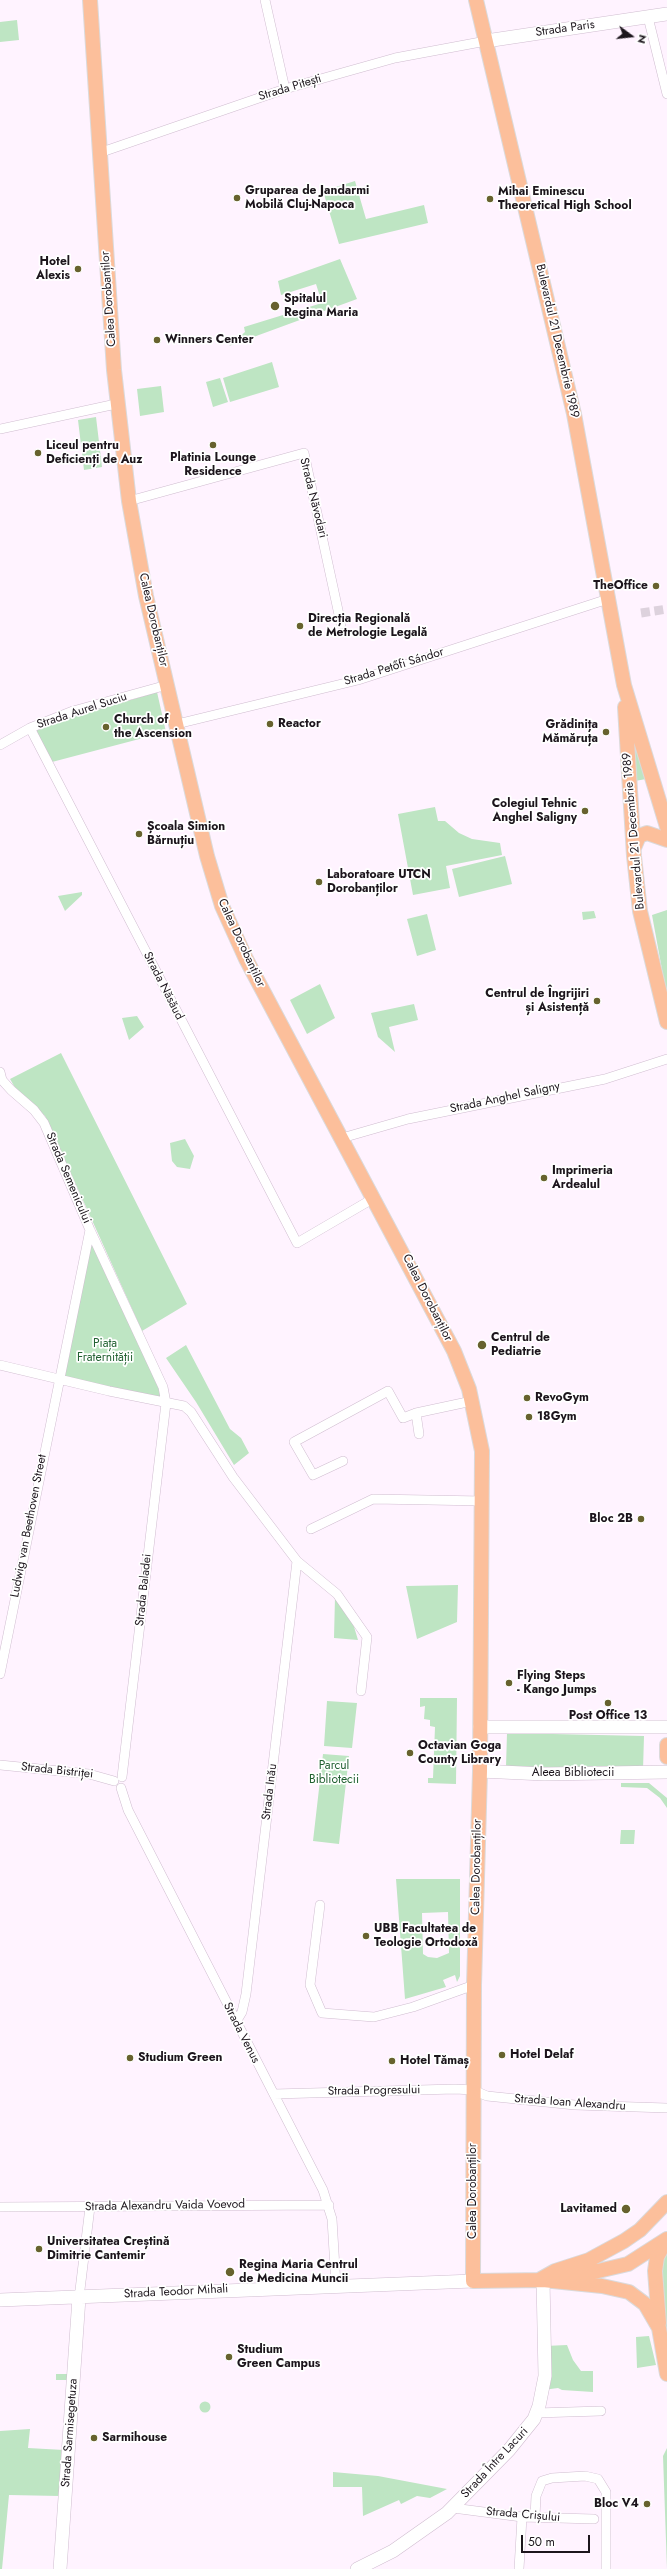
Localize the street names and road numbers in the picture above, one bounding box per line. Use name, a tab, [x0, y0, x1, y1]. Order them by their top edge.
street label: Strada Paris	[534, 18, 596, 40]
street label: Strada Pitești	[257, 72, 323, 104]
street label: Calea Dorobanților	[98, 251, 120, 347]
street label: Bulevardul 21 Decembrie 1989	[532, 263, 582, 419]
street label: Strada Năvodari	[296, 456, 330, 540]
street label: Calea Dorobanților	[135, 572, 171, 668]
street label: Strada Petőfi Sándor	[342, 645, 446, 689]
street label: Strada Aurel Suciu	[35, 690, 129, 732]
street label: Bulevardul 21 Decembrie 1989	[620, 752, 648, 910]
street label: Calea Dorobanților	[214, 897, 268, 989]
street label: Strada Năsăud	[140, 950, 186, 1022]
street label: Strada Anghel Saligny	[449, 1079, 561, 1117]
street label: Strada Semenicului	[42, 1130, 94, 1226]
street label: Calea Dorobanților	[399, 1252, 455, 1344]
street label: Ludwig van Beethoven Street	[8, 1453, 50, 1599]
street label: Strada Baladei	[133, 1553, 155, 1627]
street label: Strada Bistriței	[20, 1760, 94, 1782]
street label: Strada Inău	[259, 1763, 281, 1821]
street label: Aleea Bibliotecii	[532, 1766, 614, 1780]
street label: Calea Dorobanților	[469, 1819, 485, 1915]
street label: Strada Venus	[220, 2000, 262, 2066]
street label: Strada Progresului	[328, 2083, 420, 2099]
street label: Strada Ioan Alexandru	[514, 2092, 626, 2114]
street label: Calea Dorobanților	[466, 2143, 480, 2239]
street label: Strada Alexandru Vaida Voevod	[85, 2197, 245, 2215]
street label: Strada Teodor Mihali	[123, 2282, 229, 2302]
street label: Strada Sarmisegetuza	[59, 2378, 81, 2488]
street label: Strada Între Lacuri	[458, 2425, 532, 2501]
street label: Strada Crișului	[485, 2505, 561, 2525]

